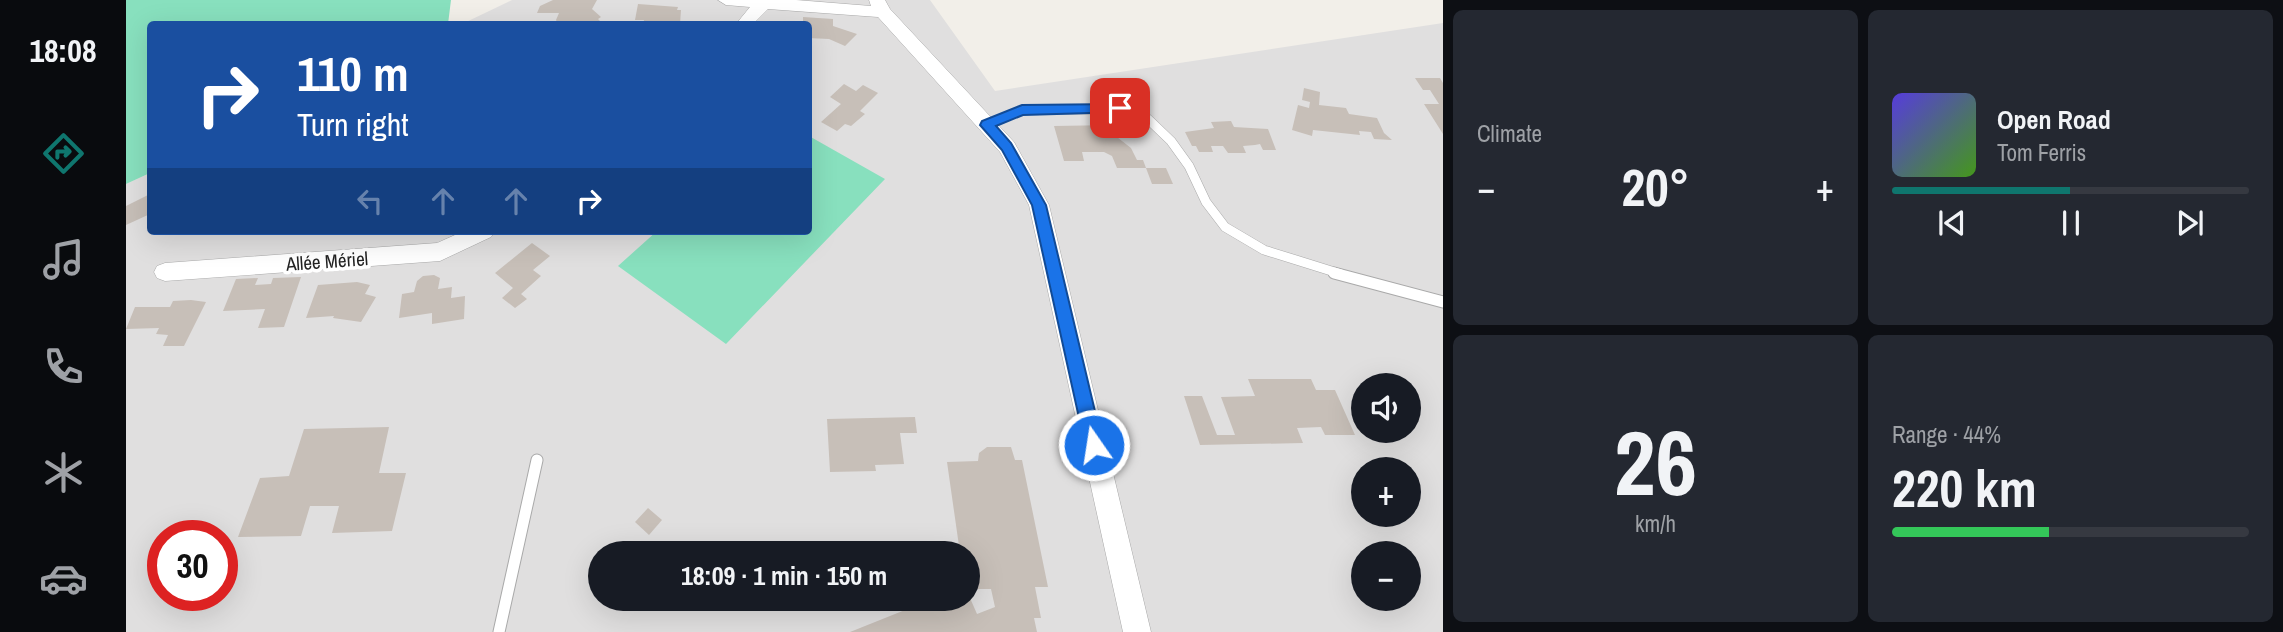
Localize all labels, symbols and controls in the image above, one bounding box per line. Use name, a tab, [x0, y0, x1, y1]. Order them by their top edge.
text: 18:08	[29, 29, 97, 72]
text: 110 m	[297, 40, 409, 106]
icon: right	[182, 49, 273, 140]
pin	[1090, 78, 1150, 138]
icon: arrive	[1101, 89, 1139, 127]
text: Open Road	[1997, 102, 2111, 137]
text: Turn right	[297, 103, 409, 146]
text: Climate	[1477, 118, 1542, 149]
icon: directions	[39, 129, 88, 178]
text: Tom Ferris	[1997, 137, 2086, 168]
text: 20°	[1621, 152, 1690, 222]
text: −	[1477, 162, 1495, 213]
text: +	[1816, 162, 1834, 213]
icon: left	[351, 182, 389, 220]
icon: ahead	[424, 182, 462, 220]
icon: ahead	[497, 182, 535, 220]
icon: right	[570, 182, 608, 220]
icon: previous	[1933, 204, 1971, 242]
icon: pause	[2052, 204, 2090, 242]
icon: next	[2171, 204, 2209, 242]
icon: music	[39, 235, 88, 284]
street label: Allée Mériel	[284, 245, 369, 277]
icon: phone	[39, 342, 88, 391]
map controls	[1351, 373, 1421, 611]
button: sound	[1351, 373, 1421, 443]
text: 26	[1614, 401, 1697, 523]
position arrow	[1057, 408, 1131, 482]
text: Range · 44%	[1892, 419, 2001, 450]
icon: climate	[39, 448, 88, 497]
text: 220 km	[1892, 453, 2037, 523]
button: +	[1351, 457, 1421, 527]
text: km/h	[1635, 508, 1676, 539]
speed limit sign: 30	[147, 520, 238, 611]
button: −	[1351, 541, 1421, 611]
icon: car	[39, 554, 88, 603]
text: 18:09 · 1 min · 150 m	[681, 558, 887, 593]

